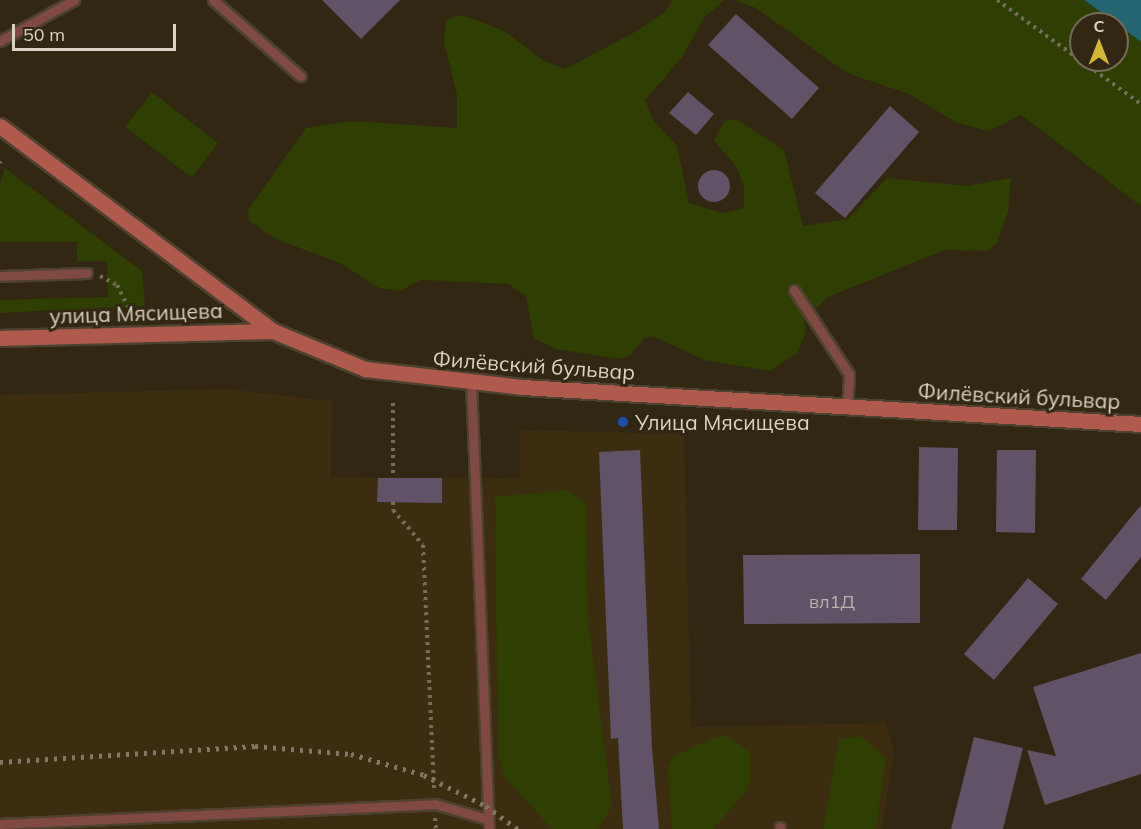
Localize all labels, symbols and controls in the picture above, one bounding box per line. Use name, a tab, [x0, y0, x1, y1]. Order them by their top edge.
scale bar	[15, 12, 178, 50]
north arrow	[1069, 12, 1129, 72]
text: С	[1094, 16, 1104, 36]
text: 50 m	[23, 23, 65, 46]
street label: улица Мясищева	[49, 297, 223, 329]
street label: Филёвский бульвар	[432, 345, 636, 385]
street label: Филёвский бульвар	[917, 378, 1121, 414]
place label: Улица Мясищева	[635, 409, 810, 435]
marker: Улица Мясищева	[616, 415, 630, 429]
house number: вл1Д	[809, 591, 855, 613]

